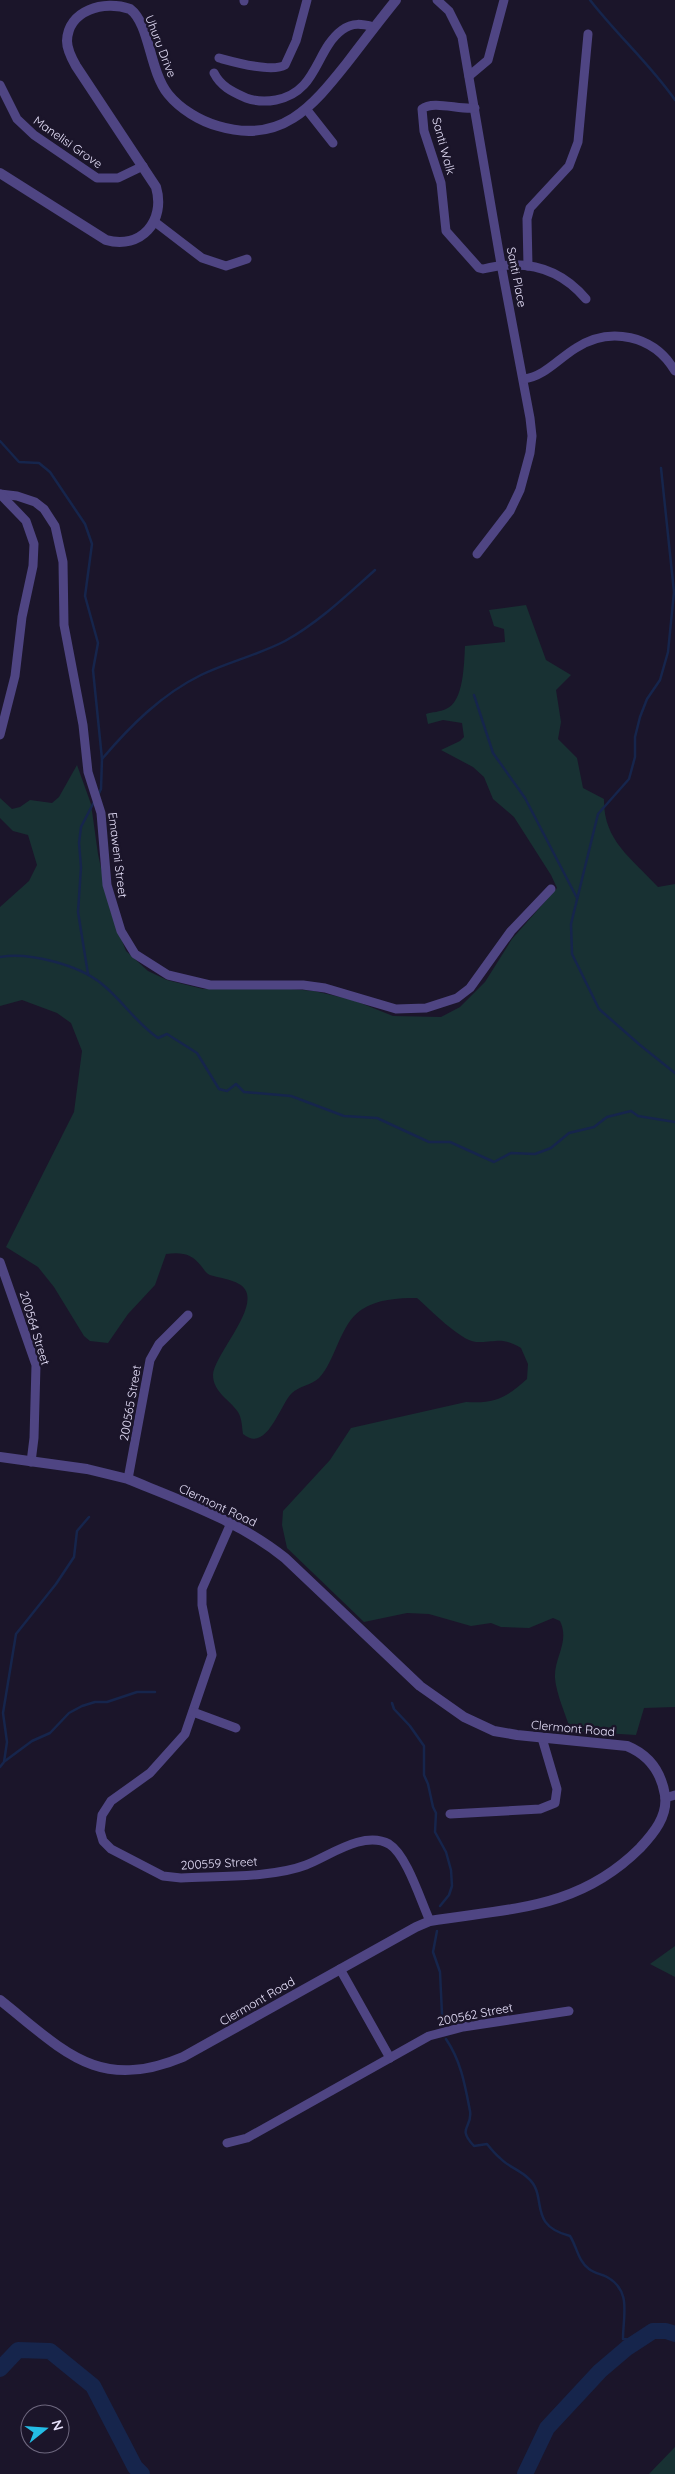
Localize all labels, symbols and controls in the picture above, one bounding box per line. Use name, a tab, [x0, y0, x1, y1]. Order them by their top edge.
street label: Uhuru Drive	[142, 13, 180, 80]
street label: Manelisi Grove	[31, 113, 106, 171]
street label: Santi Walk	[429, 116, 459, 176]
street label: Santi Place	[504, 246, 530, 309]
street label: Emaweni Street	[105, 811, 131, 899]
street label: 200564 Street	[17, 1289, 53, 1367]
street label: 200565 Street	[116, 1364, 144, 1442]
street label: Clermont Road	[177, 1480, 259, 1530]
street label: Clermont Road	[530, 1717, 616, 1739]
street label: 200559 Street	[180, 1854, 258, 1872]
street label: Clermont Road	[217, 1973, 297, 2029]
street label: 200562 Street	[436, 1999, 514, 2029]
north arrow	[20, 2404, 70, 2454]
text: N	[47, 2418, 68, 2433]

